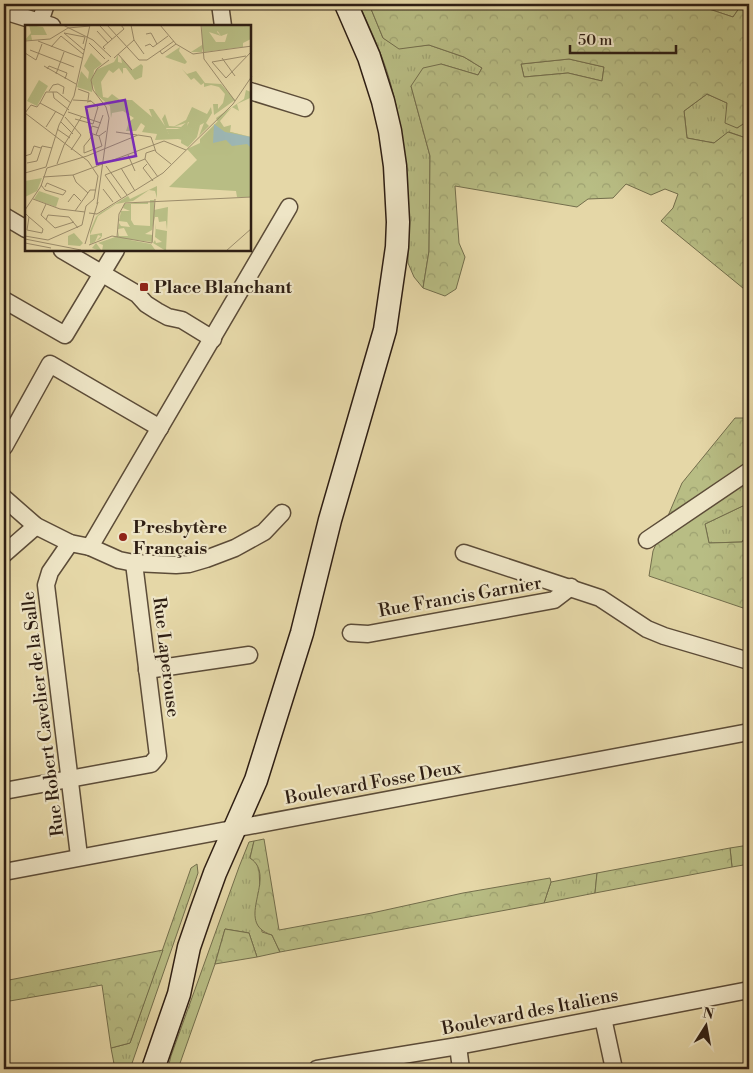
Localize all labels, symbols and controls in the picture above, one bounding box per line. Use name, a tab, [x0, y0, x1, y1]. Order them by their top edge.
scale bar	[570, 22, 677, 54]
inset map	[25, 25, 251, 251]
text: 50 m	[578, 31, 612, 50]
place label: Place Blanchant	[154, 276, 293, 299]
marker: Place Blanchant	[138, 281, 150, 293]
place label: Presbytère Français	[133, 516, 227, 560]
marker: Presbytère Français	[117, 531, 129, 543]
street label: Rue Francis Garnier	[377, 571, 544, 623]
street label: Rue Robert Cavelier de la Salle	[17, 590, 69, 838]
street label: Rue Laperouse	[147, 596, 185, 718]
street label: Boulevard Fosse Deux	[282, 756, 464, 810]
street label: Boulevard des Italiens	[439, 984, 620, 1041]
north arrow	[680, 1000, 730, 1050]
text: N	[701, 1004, 715, 1024]

